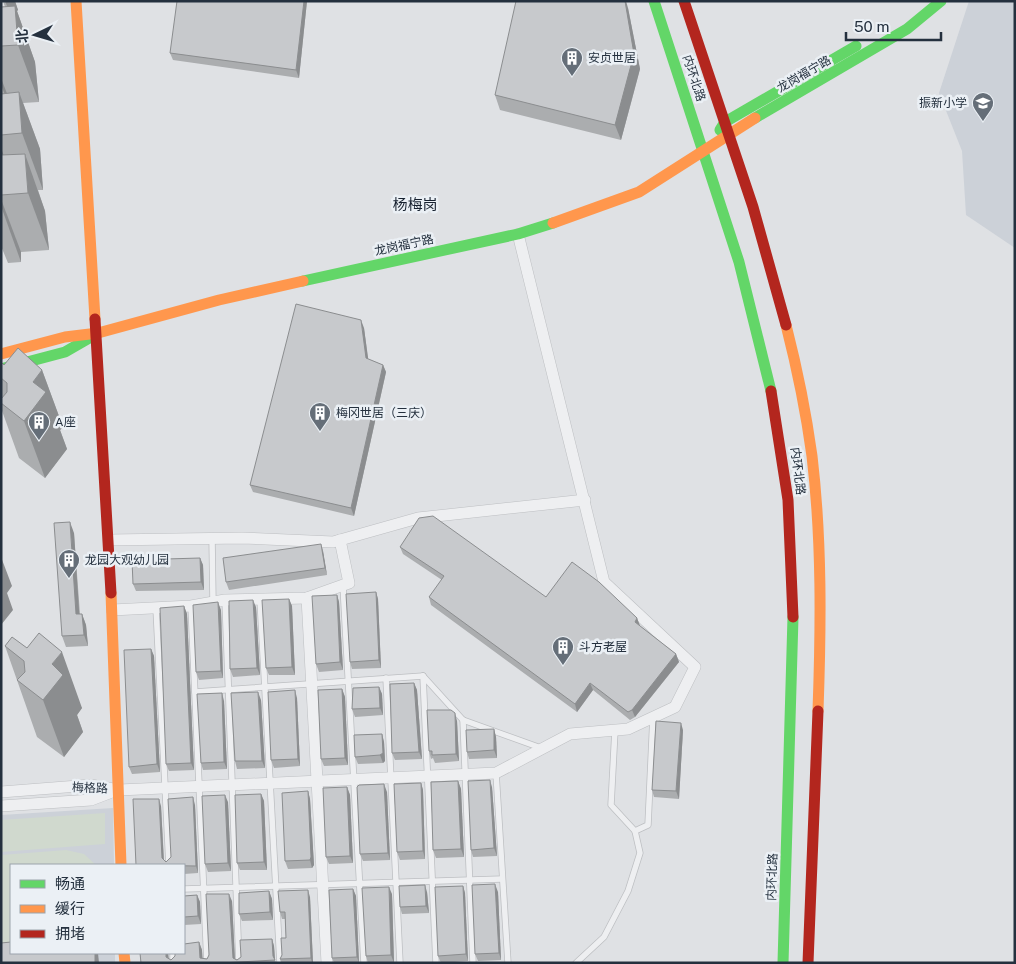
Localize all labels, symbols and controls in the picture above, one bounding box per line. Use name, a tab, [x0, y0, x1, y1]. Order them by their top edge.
north arrow	[10, 10, 60, 60]
scale bar	[846, 10, 941, 42]
text: 50 m	[854, 18, 889, 35]
text: 北	[13, 28, 31, 44]
building icon: 安贞世居	[560, 46, 584, 77]
place label: 安贞世居	[588, 51, 636, 65]
street label: 内环北路	[680, 53, 708, 103]
street label: 龙岗福宁路	[775, 53, 833, 95]
school or university icon: 振新小学	[971, 91, 995, 122]
place label: 振新小学	[919, 96, 967, 110]
district label: 杨梅岗	[392, 196, 438, 213]
street label: 龙岗福宁路	[373, 232, 435, 258]
building icon: 梅冈世居（三庆）	[308, 401, 332, 432]
place label: 梅冈世居（三庆）	[336, 406, 432, 420]
building icon: A座	[27, 410, 51, 441]
place label: A座	[55, 415, 76, 429]
street label: 内环北路	[788, 446, 808, 496]
building icon: 龙园大观幼儿园	[57, 548, 81, 579]
place label: 龙园大观幼儿园	[85, 553, 169, 567]
building icon: 斗方老屋	[551, 635, 575, 666]
place label: 斗方老屋	[579, 640, 627, 654]
street label: 梅格路	[72, 780, 108, 796]
street label: 内环北路	[764, 853, 780, 901]
legend	[10, 864, 185, 954]
text: 畅通	[55, 875, 85, 892]
text: 缓行	[55, 900, 85, 917]
text: 拥堵	[55, 925, 85, 942]

